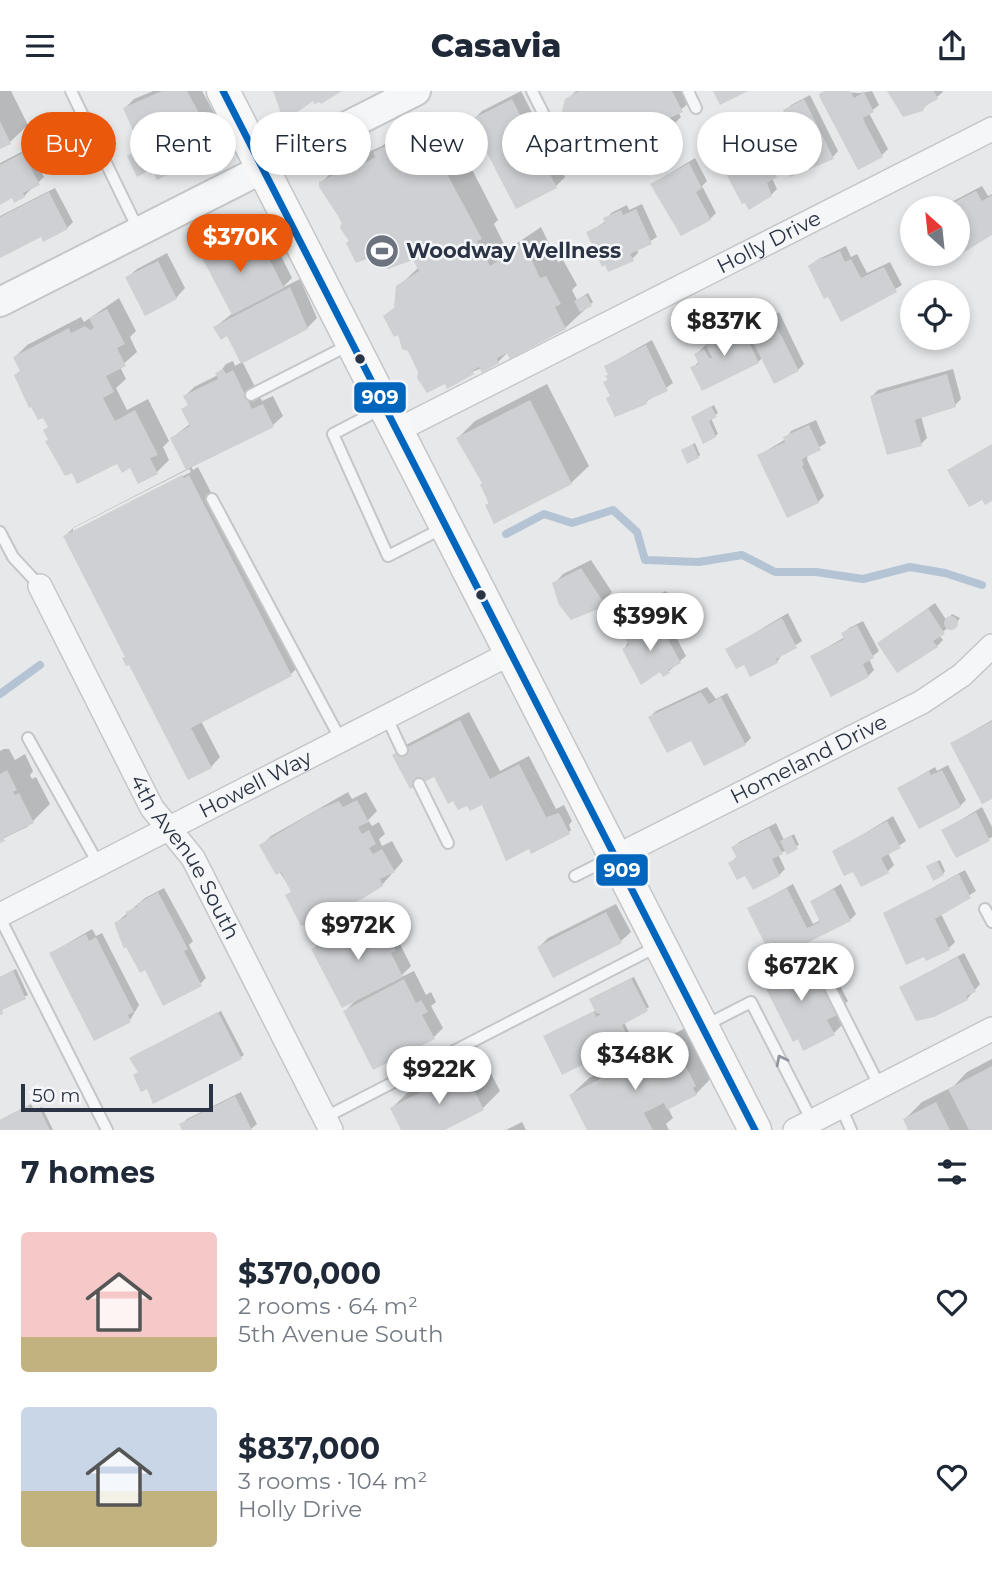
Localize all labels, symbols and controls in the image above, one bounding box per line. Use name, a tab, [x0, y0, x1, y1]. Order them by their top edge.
text: Casavia	[431, 26, 561, 65]
icon: menu	[21, 27, 59, 65]
icon: share	[933, 27, 971, 65]
chip: Buy	[21, 112, 116, 175]
chip: Rent	[130, 112, 236, 175]
chip: Filters	[250, 112, 371, 175]
chip: New	[385, 112, 488, 175]
chip: Apartment	[502, 112, 683, 175]
chip: House	[697, 112, 822, 175]
north arrow	[900, 196, 970, 266]
map controls	[900, 196, 970, 350]
street label: Holly Drive	[712, 205, 825, 278]
pin: $370K	[191, 215, 289, 274]
text: $370K	[203, 223, 277, 251]
sports icon: Woodway Wellness	[363, 232, 401, 270]
place label: Woodway Wellness	[406, 238, 621, 263]
button: locate	[900, 280, 970, 350]
pin: $837K	[675, 299, 773, 358]
text: $837K	[687, 307, 761, 335]
unlabelled marker	[353, 352, 367, 366]
line badge: 909	[353, 381, 407, 414]
text: 909	[361, 386, 399, 409]
unlabelled marker	[474, 588, 488, 602]
pin: $399K	[601, 594, 699, 653]
text: $399K	[613, 602, 687, 630]
street label: Homeland Drive	[726, 709, 891, 809]
street label: Howell Way	[195, 744, 316, 823]
street label: 4th Avenue South	[125, 770, 245, 943]
line badge: 909	[595, 853, 649, 887]
text: 909	[603, 859, 641, 882]
pin: $972K	[309, 903, 407, 962]
text: $972K	[321, 911, 395, 939]
pin: $672K	[752, 943, 850, 1003]
text: $672K	[764, 952, 838, 980]
pin: $348K	[586, 1033, 684, 1092]
text: $348K	[597, 1041, 673, 1069]
pin: $922K	[390, 1047, 488, 1106]
text: $922K	[402, 1055, 476, 1083]
one-way arrow	[775, 1055, 789, 1067]
scale bar	[21, 1081, 214, 1113]
text: 50 m	[32, 1084, 80, 1107]
icon: filters	[933, 1153, 971, 1191]
text: 7 homes	[21, 1154, 155, 1191]
text: $370,000	[238, 1255, 381, 1292]
icon: home	[77, 1260, 161, 1344]
icon: heart	[933, 1283, 971, 1321]
text: 2 rooms · 64 m²	[238, 1292, 418, 1320]
text: 5th Avenue South	[238, 1320, 444, 1348]
text: $837,000	[238, 1430, 380, 1467]
icon: home	[77, 1435, 161, 1519]
icon: heart	[933, 1458, 971, 1496]
text: 3 rooms · 104 m²	[238, 1467, 427, 1495]
text: Holly Drive	[238, 1495, 362, 1523]

